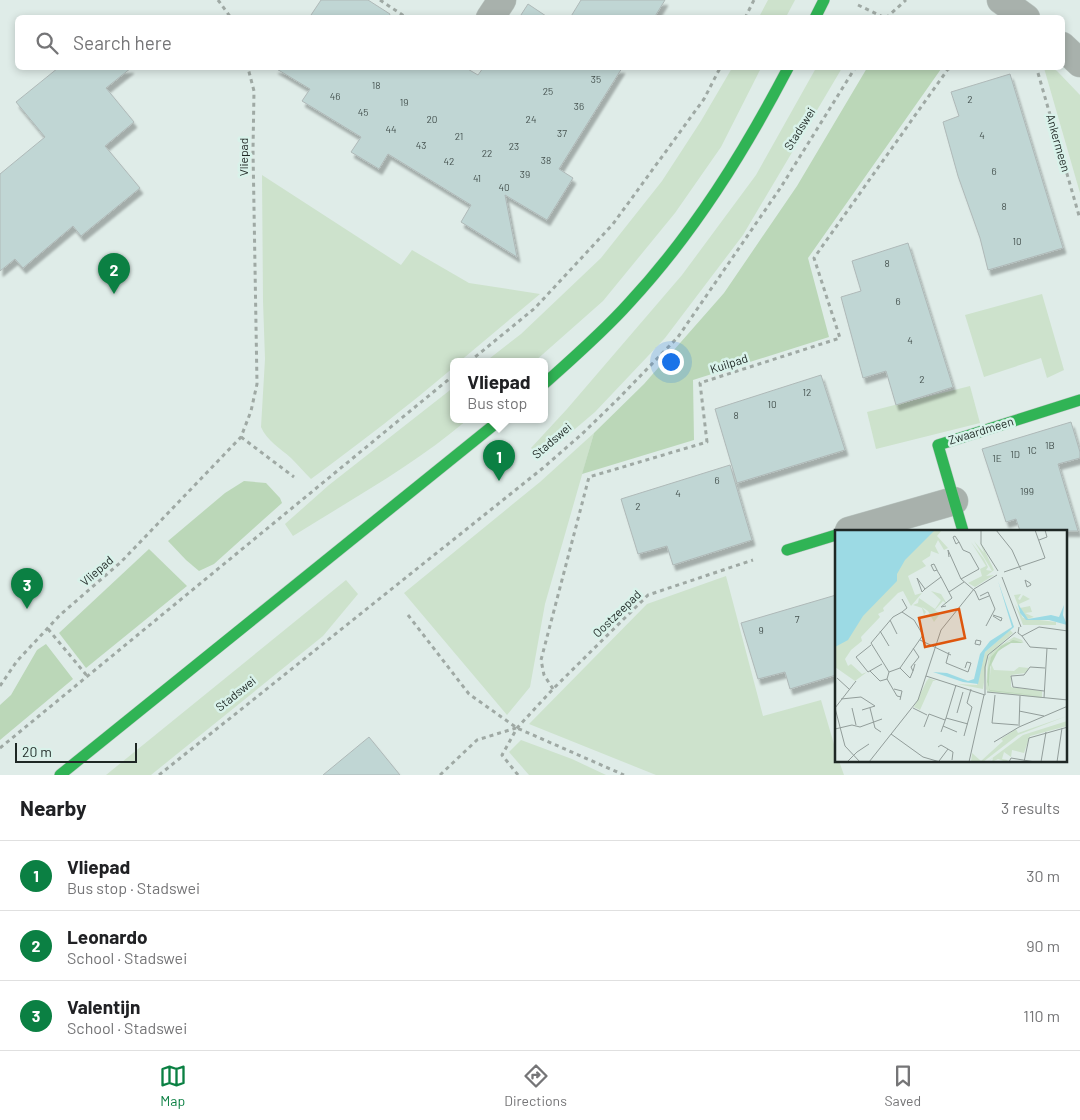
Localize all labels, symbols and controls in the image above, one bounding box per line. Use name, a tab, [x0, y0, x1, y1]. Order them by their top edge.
search box	[15, 15, 1065, 70]
icon: search	[33, 29, 61, 57]
text: Search here	[73, 31, 172, 54]
house number: 35	[591, 73, 601, 85]
house number: 18	[372, 79, 380, 91]
house number: 25	[543, 85, 553, 97]
house number: 46	[330, 90, 340, 102]
house number: 2	[967, 93, 973, 105]
house number: 19	[400, 96, 408, 108]
house number: 36	[574, 100, 584, 112]
street label: Stadswei	[781, 105, 818, 152]
house number: 45	[358, 106, 368, 118]
street label: Ankermeen	[1044, 112, 1074, 173]
house number: 20	[426, 113, 438, 125]
house number: 24	[526, 113, 536, 125]
house number: 44	[385, 123, 397, 135]
house number: 37	[557, 127, 567, 139]
house number: 4	[979, 129, 985, 141]
house number: 21	[455, 130, 463, 142]
street label: Vliepad	[236, 138, 250, 176]
house number: 43	[416, 139, 426, 151]
house number: 23	[509, 140, 519, 152]
house number: 22	[482, 147, 492, 159]
house number: 38	[541, 154, 551, 166]
house number: 42	[444, 155, 454, 167]
house number: 6	[991, 165, 997, 177]
house number: 39	[520, 168, 530, 180]
house number: 41	[473, 172, 481, 184]
house number: 40	[498, 181, 510, 193]
house number: 8	[1001, 200, 1007, 212]
house number: 10	[1012, 235, 1022, 247]
pin: 2	[98, 253, 130, 294]
house number: 8	[884, 257, 890, 269]
house number: 6	[895, 295, 901, 307]
house number: 4	[907, 334, 913, 346]
your location	[658, 349, 684, 375]
street label: Kuilpad	[708, 350, 749, 376]
popup	[450, 358, 548, 423]
text: Vliepad	[467, 370, 531, 393]
house number: 2	[919, 373, 925, 385]
house number: 12	[803, 386, 811, 398]
text: Bus stop	[467, 393, 527, 412]
house number: 10	[767, 398, 777, 410]
house number: 8	[733, 409, 739, 421]
street label: Zwaardmeen	[946, 414, 1015, 447]
street label: Stadswei	[529, 419, 574, 461]
house number: 1B	[1045, 439, 1055, 451]
pin: 1	[483, 440, 515, 481]
house number: 1C	[1027, 444, 1037, 456]
house number: 1D	[1010, 448, 1020, 460]
house number: 1E	[992, 452, 1002, 464]
house number: 6	[714, 474, 720, 486]
house number: 199	[1020, 485, 1034, 497]
house number: 4	[675, 487, 681, 499]
house number: 2	[635, 500, 641, 512]
inset map	[835, 530, 1068, 762]
street label: Vliepad	[77, 552, 115, 588]
pin: 3	[11, 568, 43, 609]
street label: Oostzeepad	[589, 587, 643, 640]
house number: 7	[795, 613, 800, 625]
house number: 9	[758, 624, 764, 636]
street label: Stadswei	[213, 673, 258, 714]
scale bar	[15, 740, 138, 763]
text: 20 m	[22, 743, 52, 760]
text: Nearby	[20, 795, 86, 820]
text: 3 results	[1001, 798, 1060, 817]
text: Vliepad	[67, 855, 130, 878]
text: 1	[33, 866, 39, 885]
text: 30 m	[1026, 866, 1060, 885]
text: Bus stop · Stadswei	[67, 878, 200, 897]
text: Leonardo	[67, 925, 148, 948]
text: 2	[32, 936, 40, 955]
text: 90 m	[1026, 936, 1060, 955]
text: School · Stadswei	[67, 948, 187, 967]
text: Valentijn	[67, 995, 140, 1018]
text: 3	[32, 1006, 40, 1025]
text: 110 m	[1023, 1006, 1060, 1025]
text: School · Stadswei	[67, 1018, 187, 1037]
tab: Map	[159, 1062, 187, 1109]
tab: Directions	[504, 1062, 567, 1109]
tab: Saved	[884, 1062, 921, 1109]

